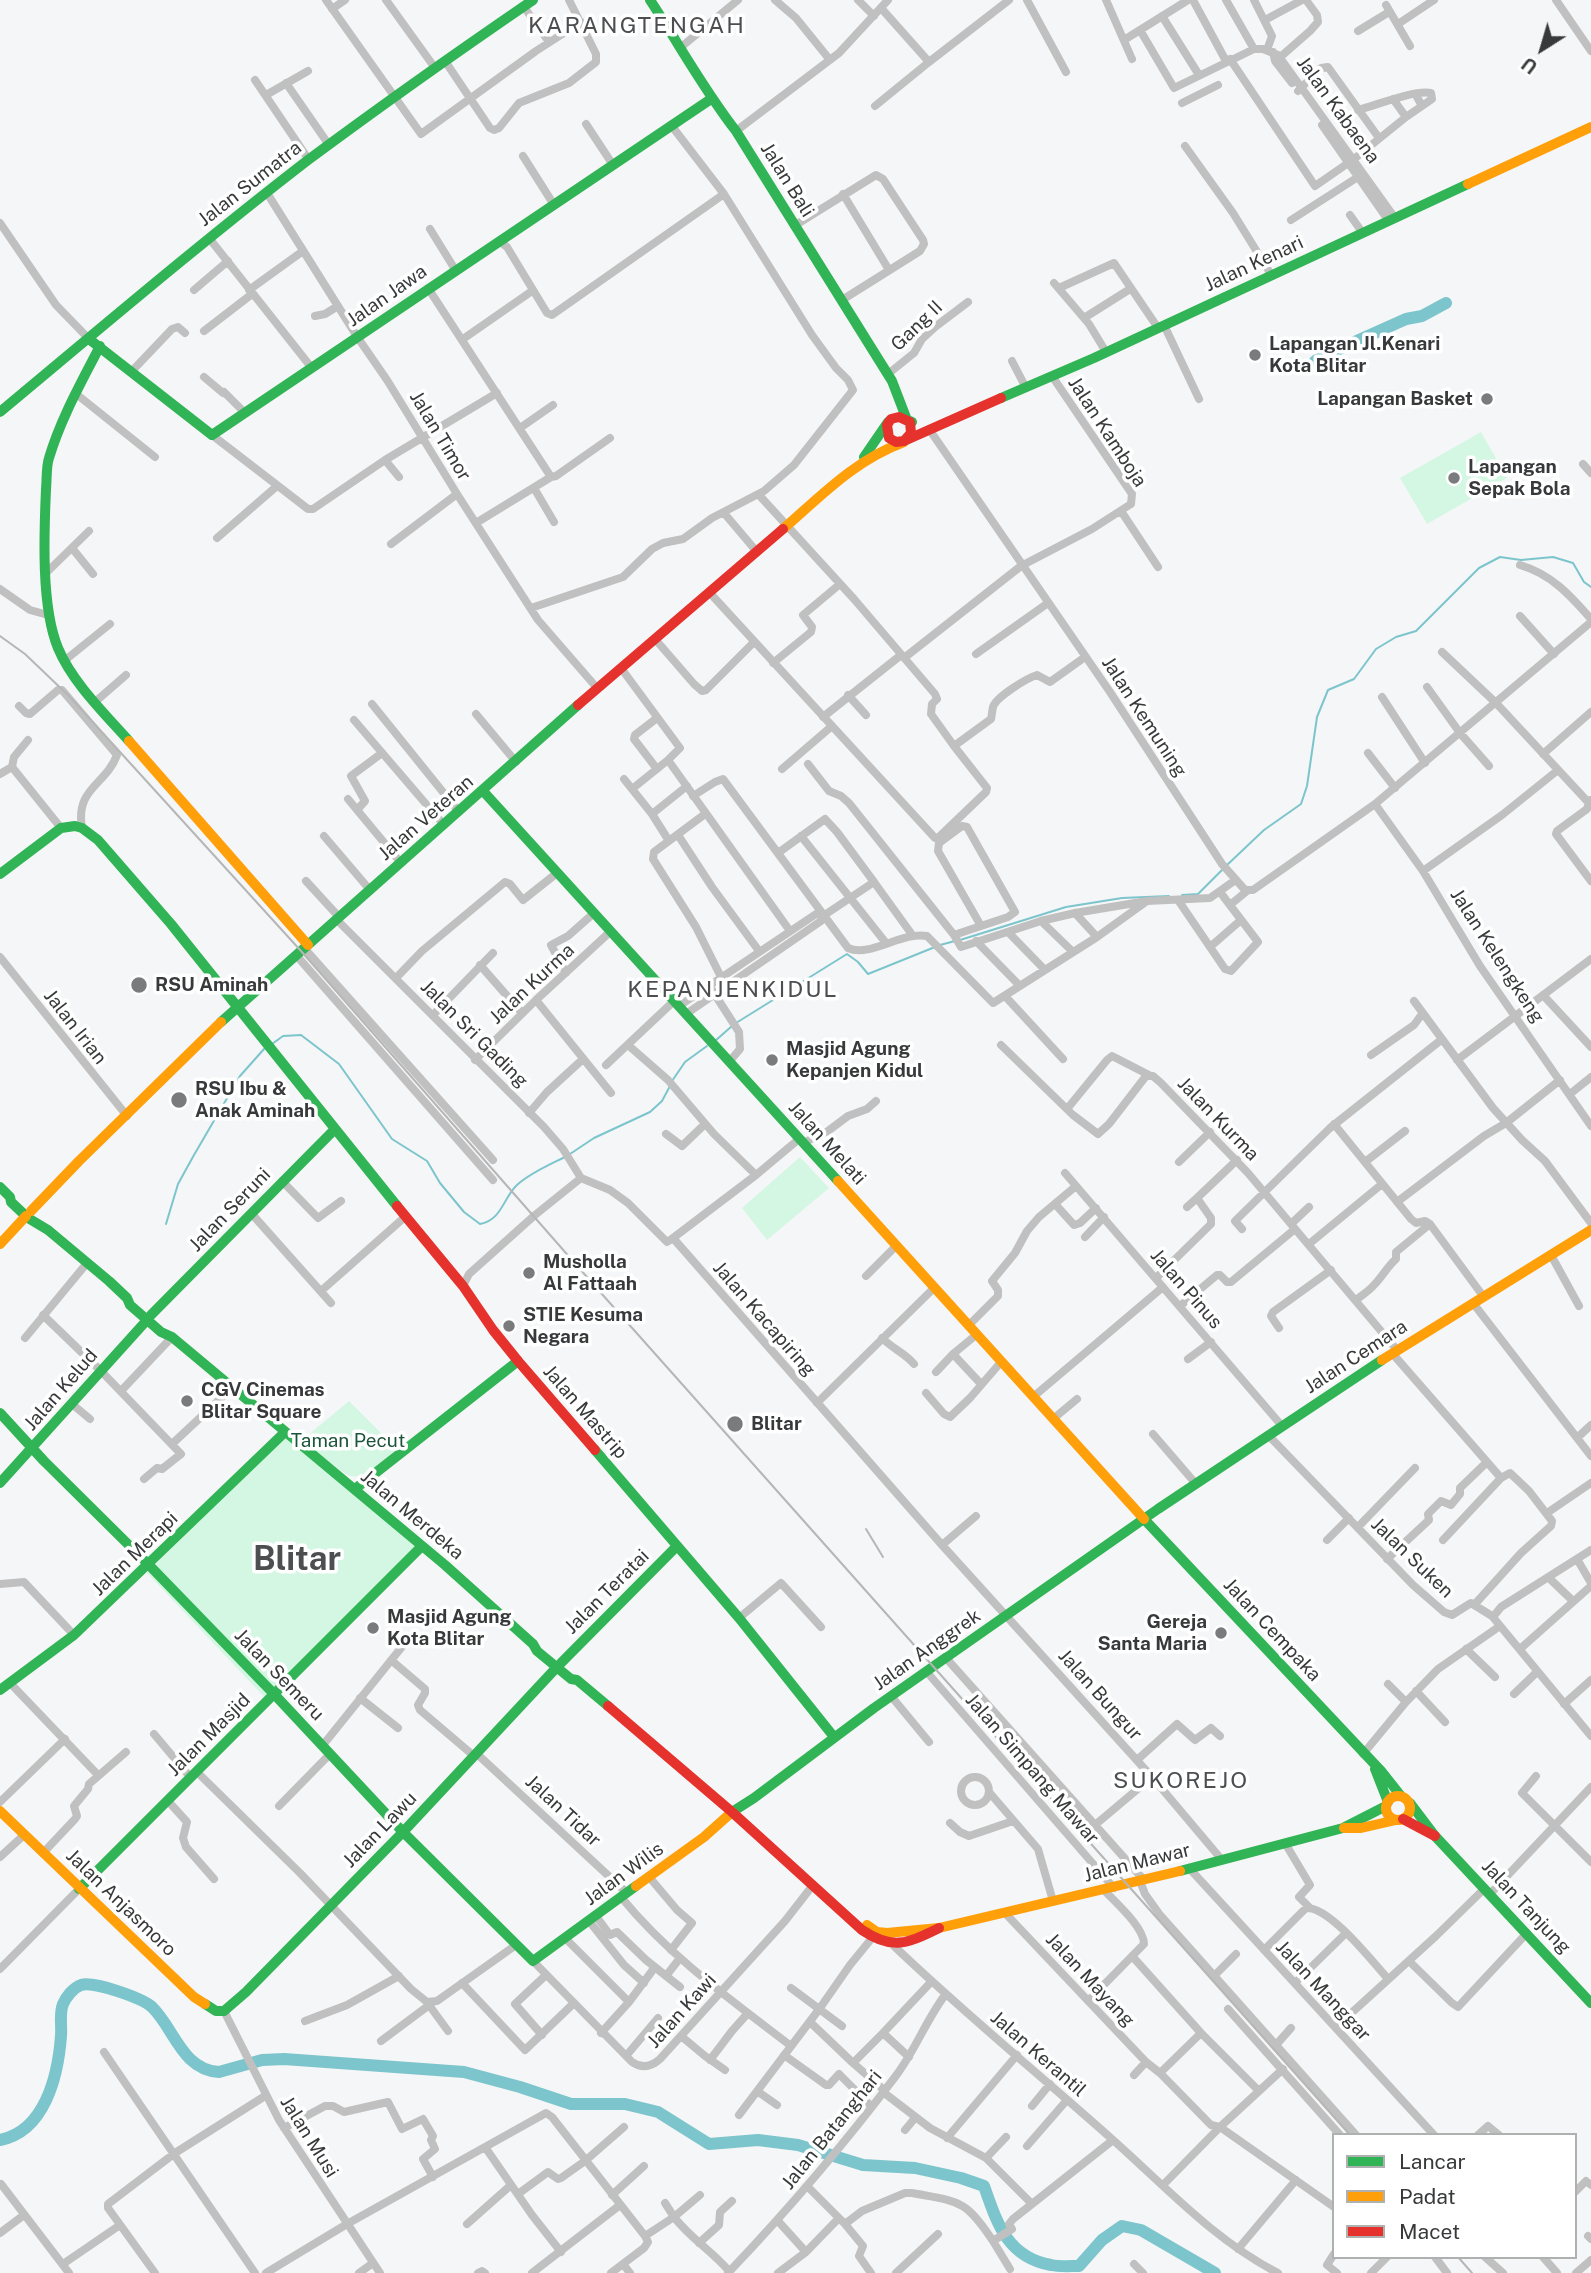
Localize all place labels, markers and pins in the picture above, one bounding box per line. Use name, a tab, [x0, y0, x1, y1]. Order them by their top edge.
place label: Lapangan Jl.Kenari Kota Blitar	[1269, 333, 1440, 377]
marker: Lapangan Jl.Kenari Kota Blitar	[1247, 347, 1263, 363]
place label: Lapangan Basket	[1317, 388, 1473, 410]
marker: Lapangan Basket	[1479, 391, 1495, 407]
place label: Lapangan Sepak Bola	[1468, 456, 1571, 500]
marker: Lapangan Sepak Bola	[1446, 470, 1462, 486]
place label: RSU Aminah	[155, 974, 268, 996]
marker: RSU Aminah	[129, 975, 149, 995]
place label: Masjid Agung Kepanjen Kidul	[786, 1038, 923, 1082]
marker: Masjid Agung Kepanjen Kidul	[764, 1052, 780, 1068]
place label: RSU Ibu & Anak Aminah	[195, 1078, 315, 1122]
marker: RSU Ibu & Anak Aminah	[169, 1090, 189, 1110]
place label: Musholla Al Fattaah	[543, 1251, 637, 1295]
marker: Musholla Al Fattaah	[521, 1265, 537, 1281]
place label: STIE Kesuma Negara	[523, 1304, 643, 1348]
marker: STIE Kesuma Negara	[501, 1318, 517, 1334]
place label: CGV Cinemas Blitar Square	[201, 1379, 325, 1423]
marker: CGV Cinemas Blitar Square	[179, 1393, 195, 1409]
place label: Blitar	[751, 1413, 802, 1435]
marker: Blitar	[725, 1414, 745, 1434]
place label: Masjid Agung Kota Blitar	[387, 1606, 511, 1650]
place label: Gereja Santa Maria	[1098, 1611, 1207, 1655]
marker: Masjid Agung Kota Blitar	[365, 1620, 381, 1636]
marker: Gereja Santa Maria	[1213, 1625, 1229, 1641]

